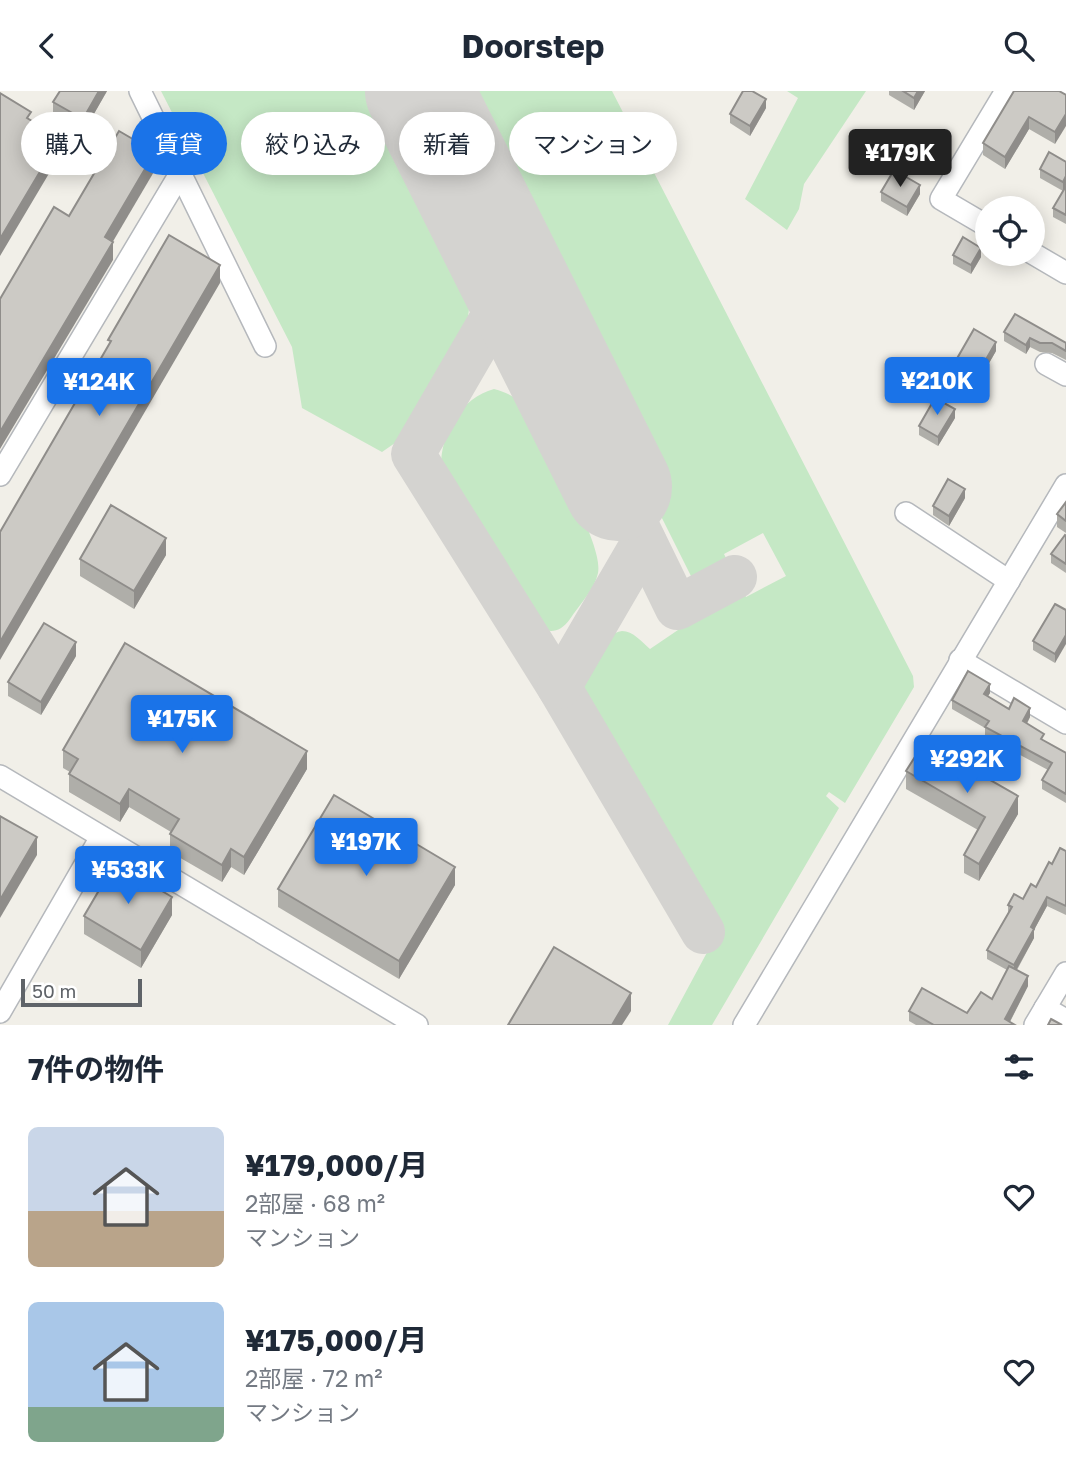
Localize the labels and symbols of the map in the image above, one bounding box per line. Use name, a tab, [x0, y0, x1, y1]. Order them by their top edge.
pin: ¥179K	[851, 129, 949, 189]
pin: ¥210K	[888, 357, 986, 417]
pin: ¥124K	[50, 359, 148, 418]
pin: ¥175K	[133, 695, 231, 755]
pin: ¥292K	[918, 735, 1016, 795]
pin: ¥197K	[317, 819, 415, 878]
pin: ¥533K	[79, 847, 177, 906]
scale bar	[21, 976, 142, 1008]

